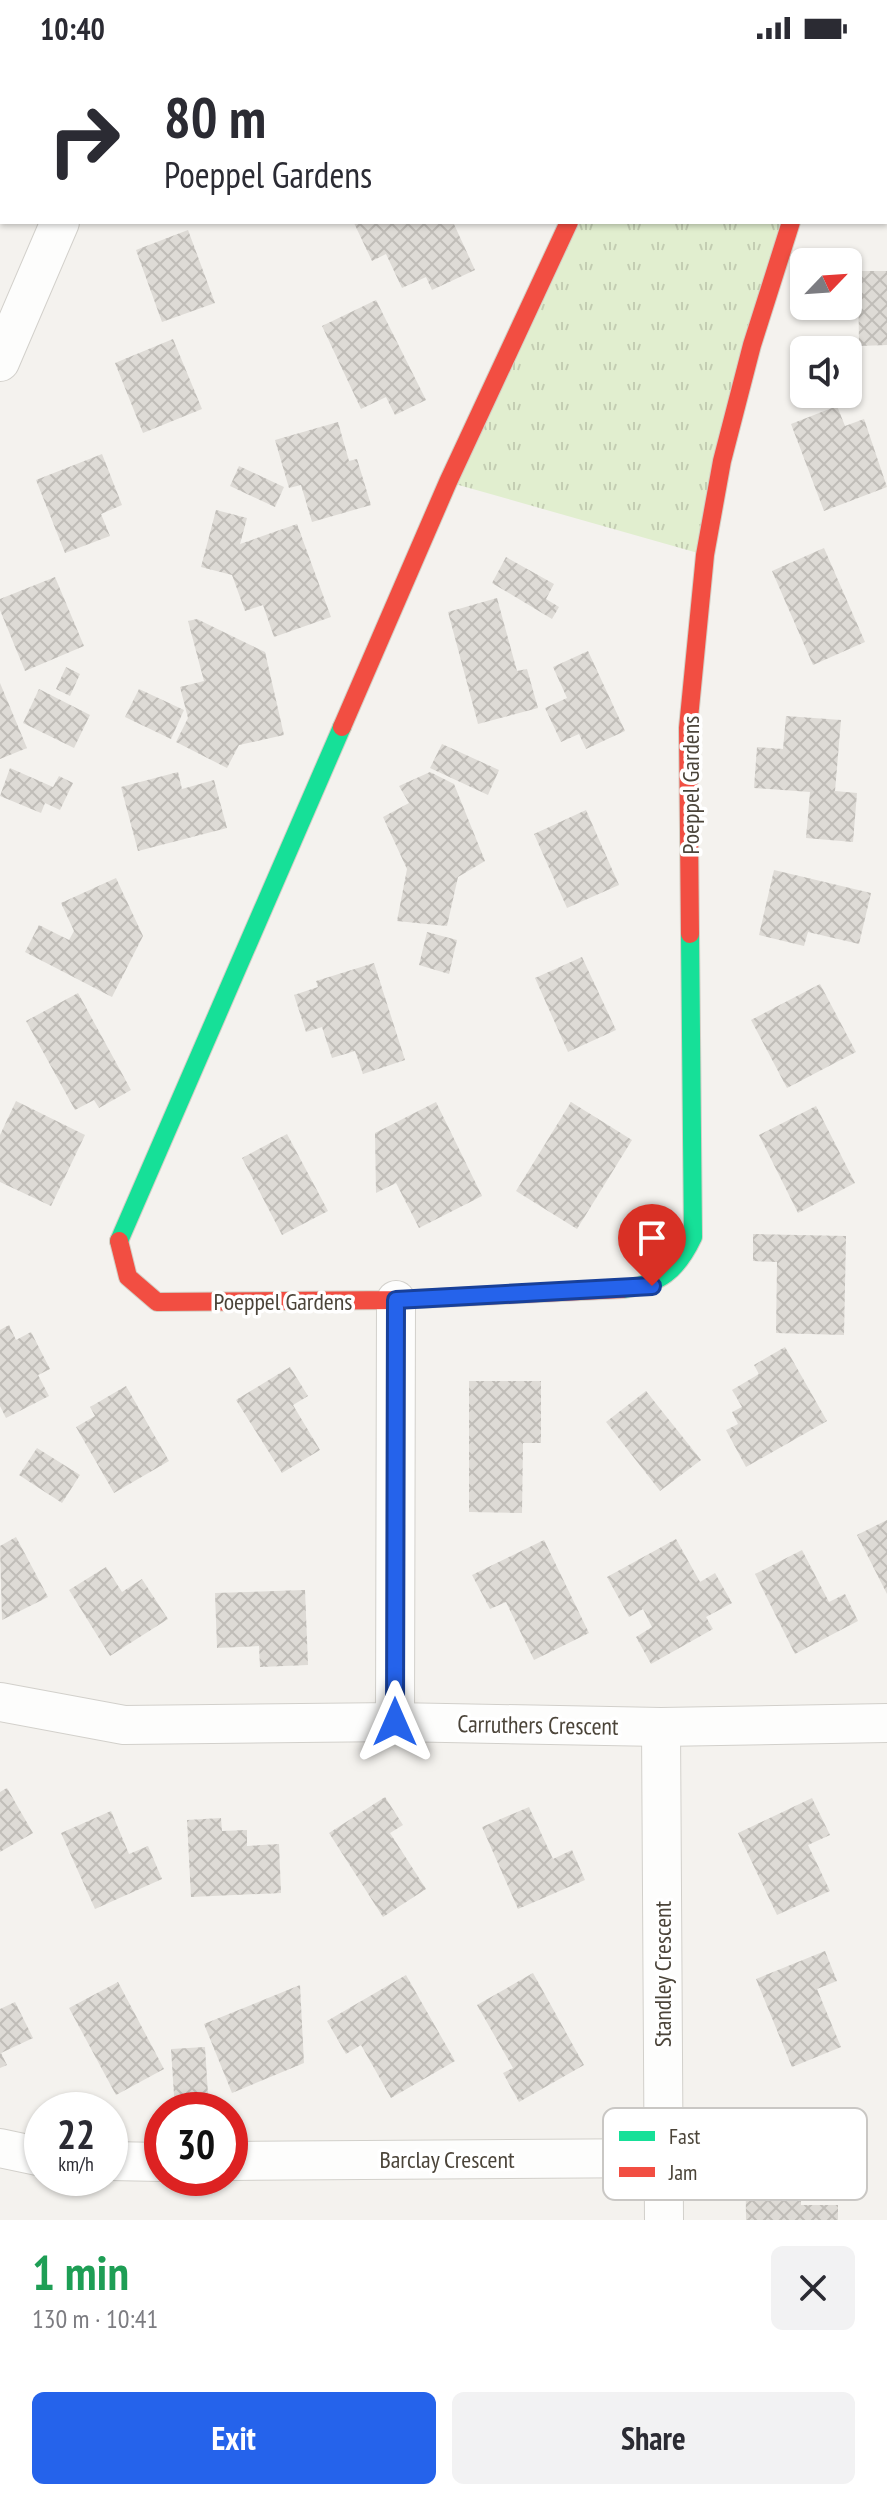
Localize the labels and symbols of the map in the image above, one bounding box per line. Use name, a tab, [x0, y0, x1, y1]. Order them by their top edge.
north arrow	[790, 248, 862, 320]
street label: Poeppel Gardens	[675, 716, 706, 854]
pin	[618, 1204, 686, 1286]
street label: Poeppel Gardens	[214, 1286, 352, 1317]
position arrow	[353, 1680, 437, 1764]
street label: Carruthers Crescent	[457, 1708, 619, 1742]
street label: Standley Crescent	[647, 1900, 678, 2047]
speed limit sign: 30	[144, 2092, 248, 2196]
legend	[603, 2108, 867, 2200]
text: Fast	[669, 2122, 700, 2150]
street label: Barclay Crescent	[379, 2144, 515, 2175]
text: Jam	[668, 2158, 697, 2186]

